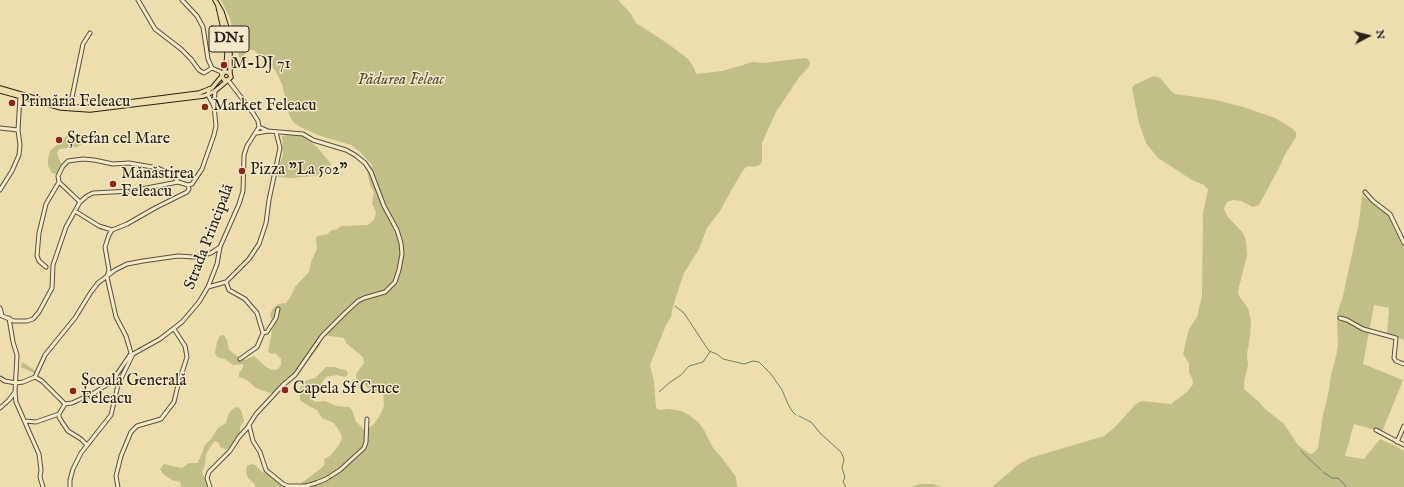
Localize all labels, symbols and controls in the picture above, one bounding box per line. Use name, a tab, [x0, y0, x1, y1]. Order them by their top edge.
north arrow	[1348, 16, 1388, 56]
road number: DN1	[209, 26, 249, 52]
text: N	[1372, 29, 1387, 40]
place label: M-DJ 71	[232, 55, 291, 75]
marker: M-DJ 71	[219, 60, 229, 70]
park label: Pădurea Feleac	[358, 71, 444, 91]
place label: Primăria Feleacu	[20, 93, 130, 113]
place label: Market Feleacu	[213, 97, 317, 117]
marker: Primăria Feleacu	[7, 98, 17, 108]
marker: Market Feleacu	[200, 102, 210, 112]
place label: Ștefan cel Mare	[67, 130, 170, 150]
marker: Ștefan cel Mare	[54, 135, 64, 145]
place label: Pizza "La 502"	[250, 161, 348, 181]
place label: Mănăstirea Feleacu	[121, 165, 194, 203]
marker: Pizza "La 502"	[237, 166, 247, 176]
marker: Mănăstirea Feleacu	[108, 179, 118, 189]
street label: Strada Principală	[181, 182, 239, 292]
place label: Școala Generală Feleacu	[81, 372, 186, 410]
place label: Capela Sf Cruce	[293, 380, 399, 400]
marker: Capela Sf Cruce	[280, 385, 290, 395]
marker: Școala Generală Feleacu	[68, 386, 78, 396]

